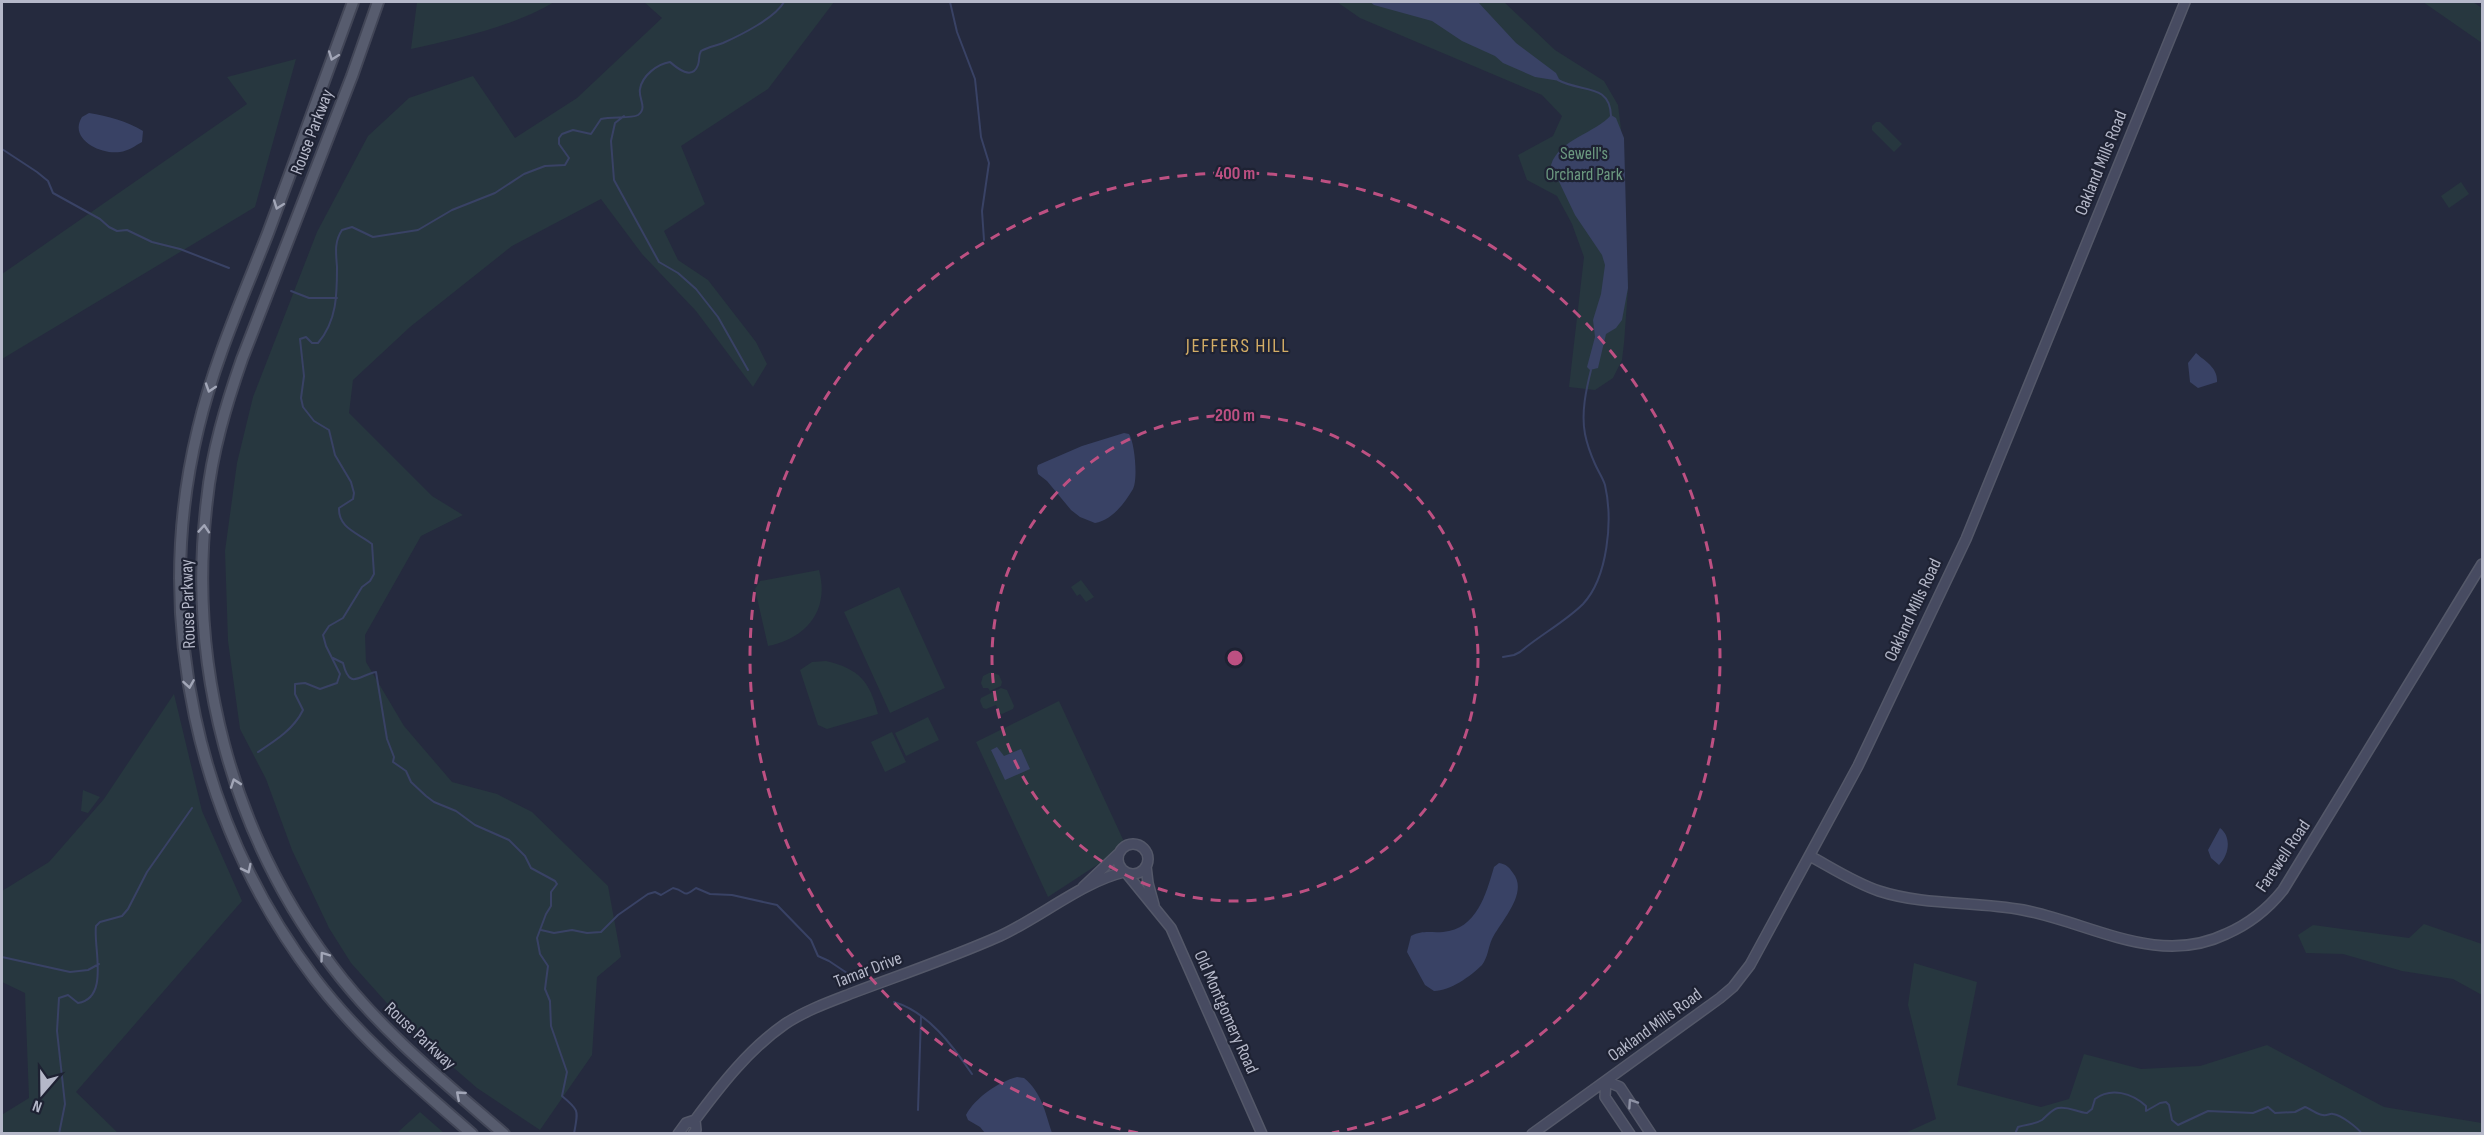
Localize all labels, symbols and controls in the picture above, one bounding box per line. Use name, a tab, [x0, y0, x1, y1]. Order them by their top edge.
one-way arrow	[327, 50, 340, 61]
street label: Rouse Parkway	[286, 86, 338, 178]
street label: Oakland Mills Road	[2070, 108, 2132, 218]
park label: Sewell's Orchard Park	[1545, 143, 1623, 185]
text: 400 m	[1215, 163, 1255, 184]
one-way arrow	[273, 199, 286, 210]
district label: JEFFERS HILL	[1185, 334, 1290, 358]
one-way arrow	[205, 382, 217, 393]
text: 200 m	[1215, 405, 1255, 426]
one-way arrow	[197, 524, 210, 533]
street label: Oakland Mills Road	[1880, 555, 1946, 665]
street label: Rouse Parkway	[176, 559, 200, 649]
centre of rings	[1225, 648, 1245, 668]
one-way arrow	[182, 680, 194, 689]
one-way arrow	[229, 778, 242, 789]
street label: Farewell Road	[2251, 816, 2315, 896]
one-way arrow	[240, 863, 252, 874]
street label: Tamar Drive	[831, 947, 905, 993]
street label: Old Montgomery Road	[1189, 947, 1263, 1077]
one-way arrow	[320, 951, 331, 962]
street label: Oakland Mills Road	[1604, 984, 1706, 1066]
street label: Rouse Parkway	[380, 998, 460, 1074]
north arrow	[12, 1063, 72, 1123]
one-way arrow	[456, 1091, 466, 1102]
text: N	[30, 1095, 45, 1116]
one-way arrow	[1628, 1099, 1639, 1110]

